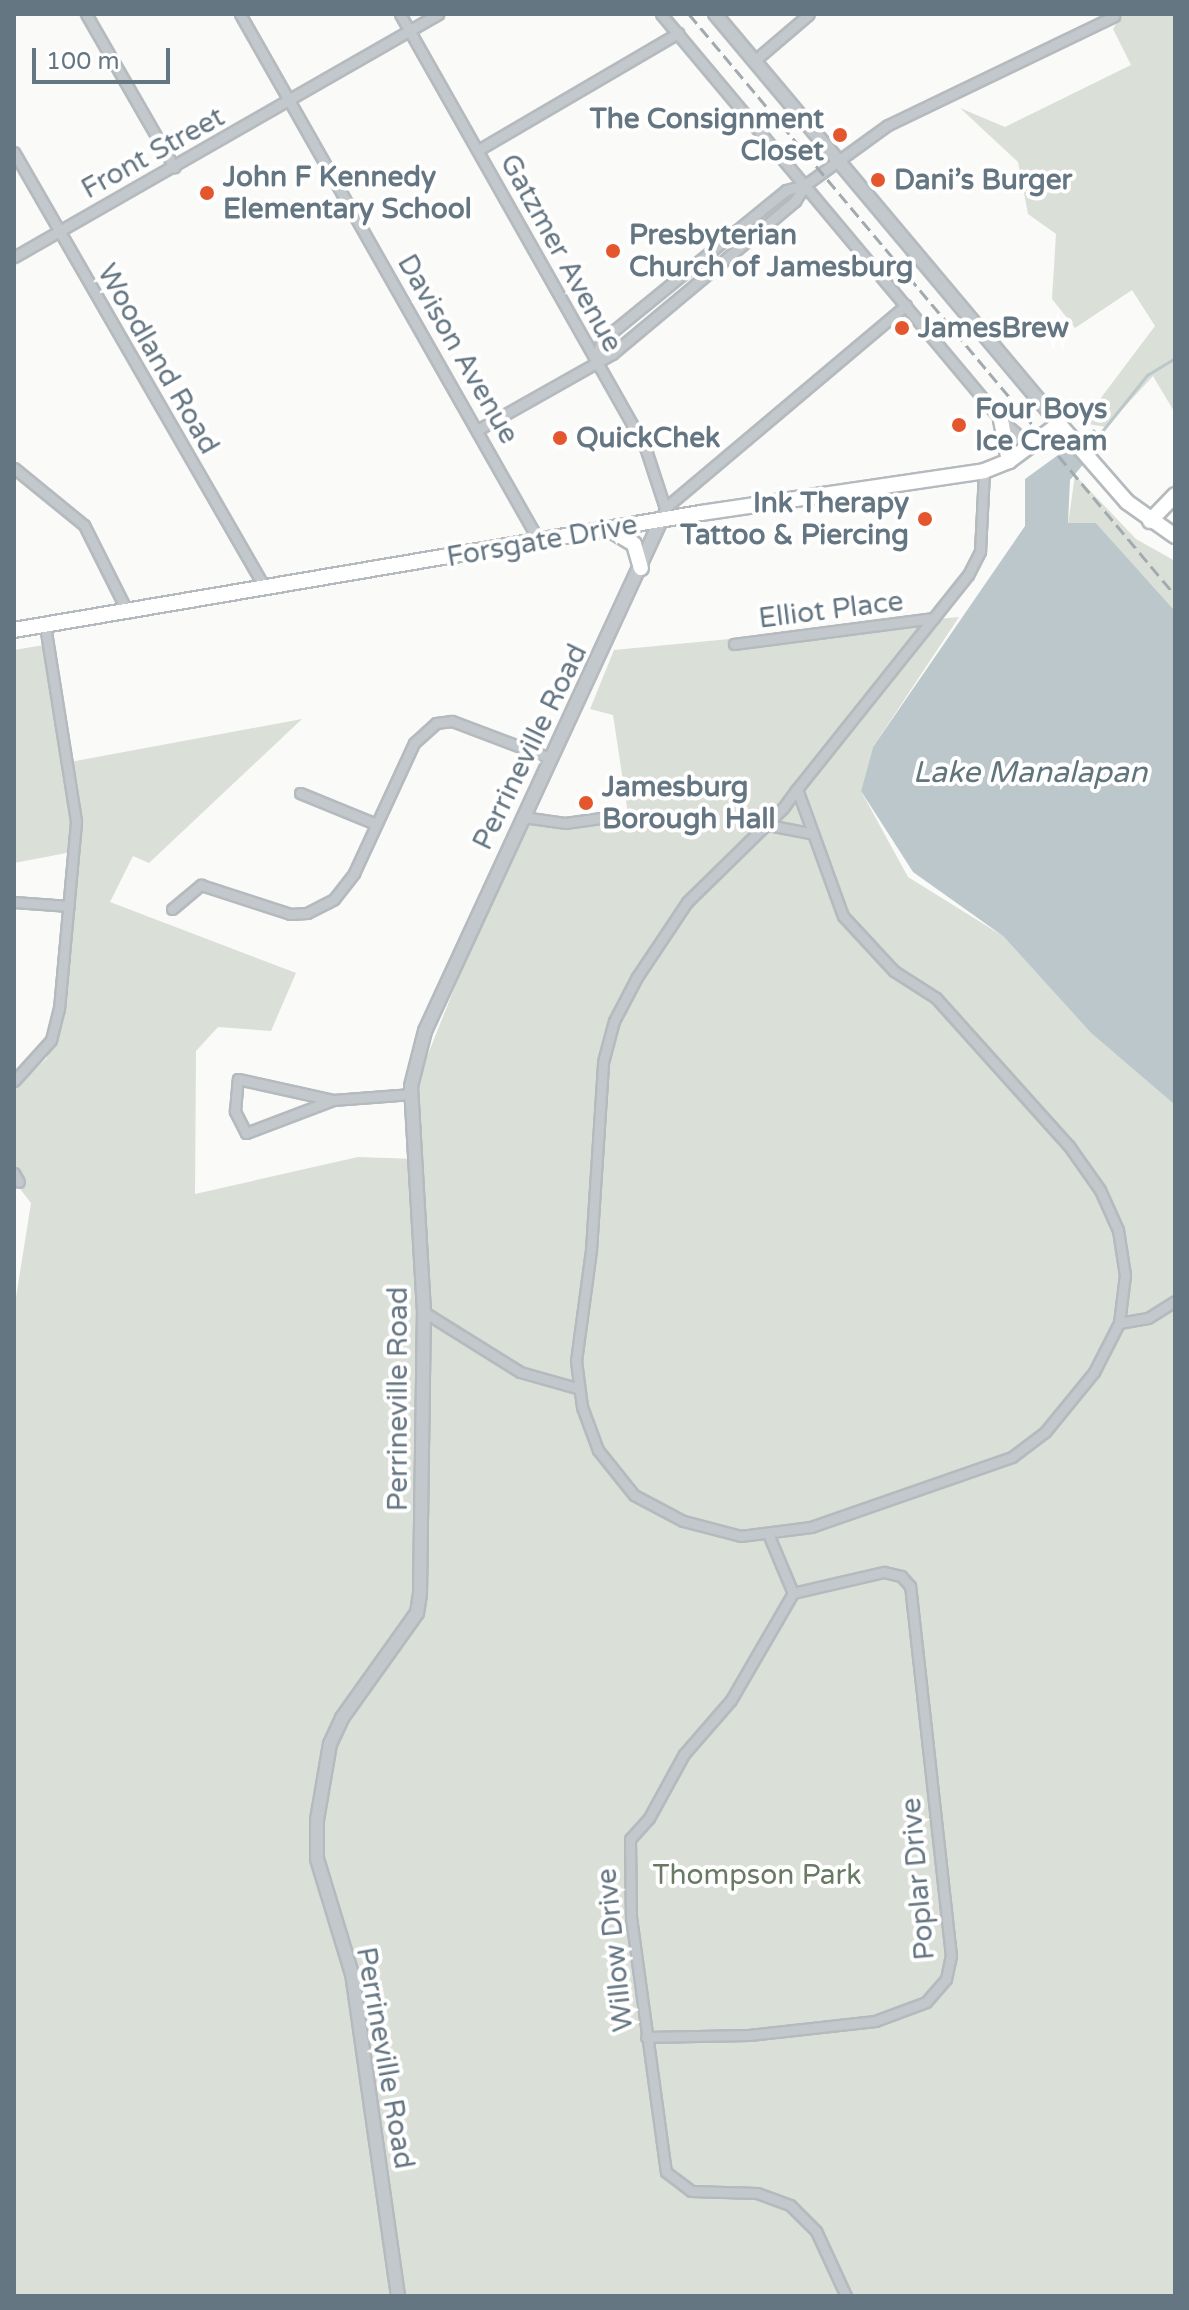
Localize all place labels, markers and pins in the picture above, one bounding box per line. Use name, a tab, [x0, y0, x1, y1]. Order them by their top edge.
place label: The Consignment Closet	[590, 102, 824, 168]
marker: The Consignment Closet	[831, 126, 849, 144]
place label: John F Kennedy Elementary School	[223, 160, 472, 226]
place label: Dani’s Burger	[894, 163, 1072, 197]
marker: Dani’s Burger	[869, 171, 887, 189]
marker: John F Kennedy Elementary School	[198, 184, 216, 202]
place label: Presbyterian Church of Jamesburg	[629, 218, 913, 284]
marker: Presbyterian Church of Jamesburg	[604, 242, 622, 260]
place label: JamesBrew	[918, 311, 1069, 345]
marker: JamesBrew	[893, 319, 911, 337]
place label: Four Boys Ice Cream	[975, 392, 1108, 458]
marker: Four Boys Ice Cream	[950, 416, 968, 434]
place label: QuickChek	[576, 421, 720, 455]
marker: QuickChek	[551, 429, 569, 447]
place label: Ink Therapy Tattoo & Piercing	[680, 486, 909, 552]
marker: Ink Therapy Tattoo & Piercing	[916, 510, 934, 528]
place label: Jamesburg Borough Hall	[602, 770, 775, 836]
marker: Jamesburg Borough Hall	[577, 794, 595, 812]

